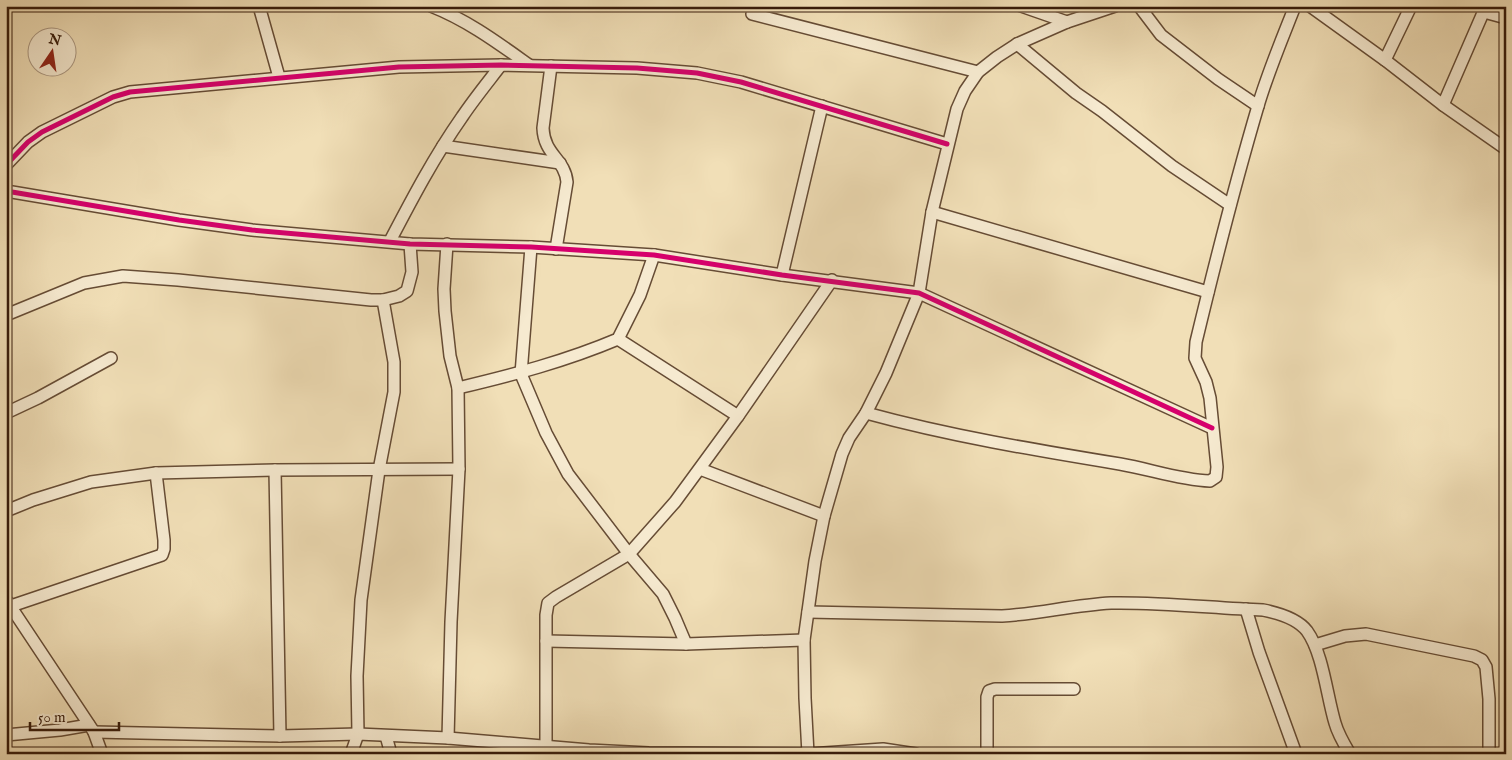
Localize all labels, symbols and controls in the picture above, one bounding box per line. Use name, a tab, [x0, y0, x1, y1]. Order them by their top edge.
north arrow	[28, 28, 78, 78]
text: N	[46, 30, 63, 50]
scale bar	[30, 700, 119, 732]
text: 50 m	[38, 708, 66, 727]

